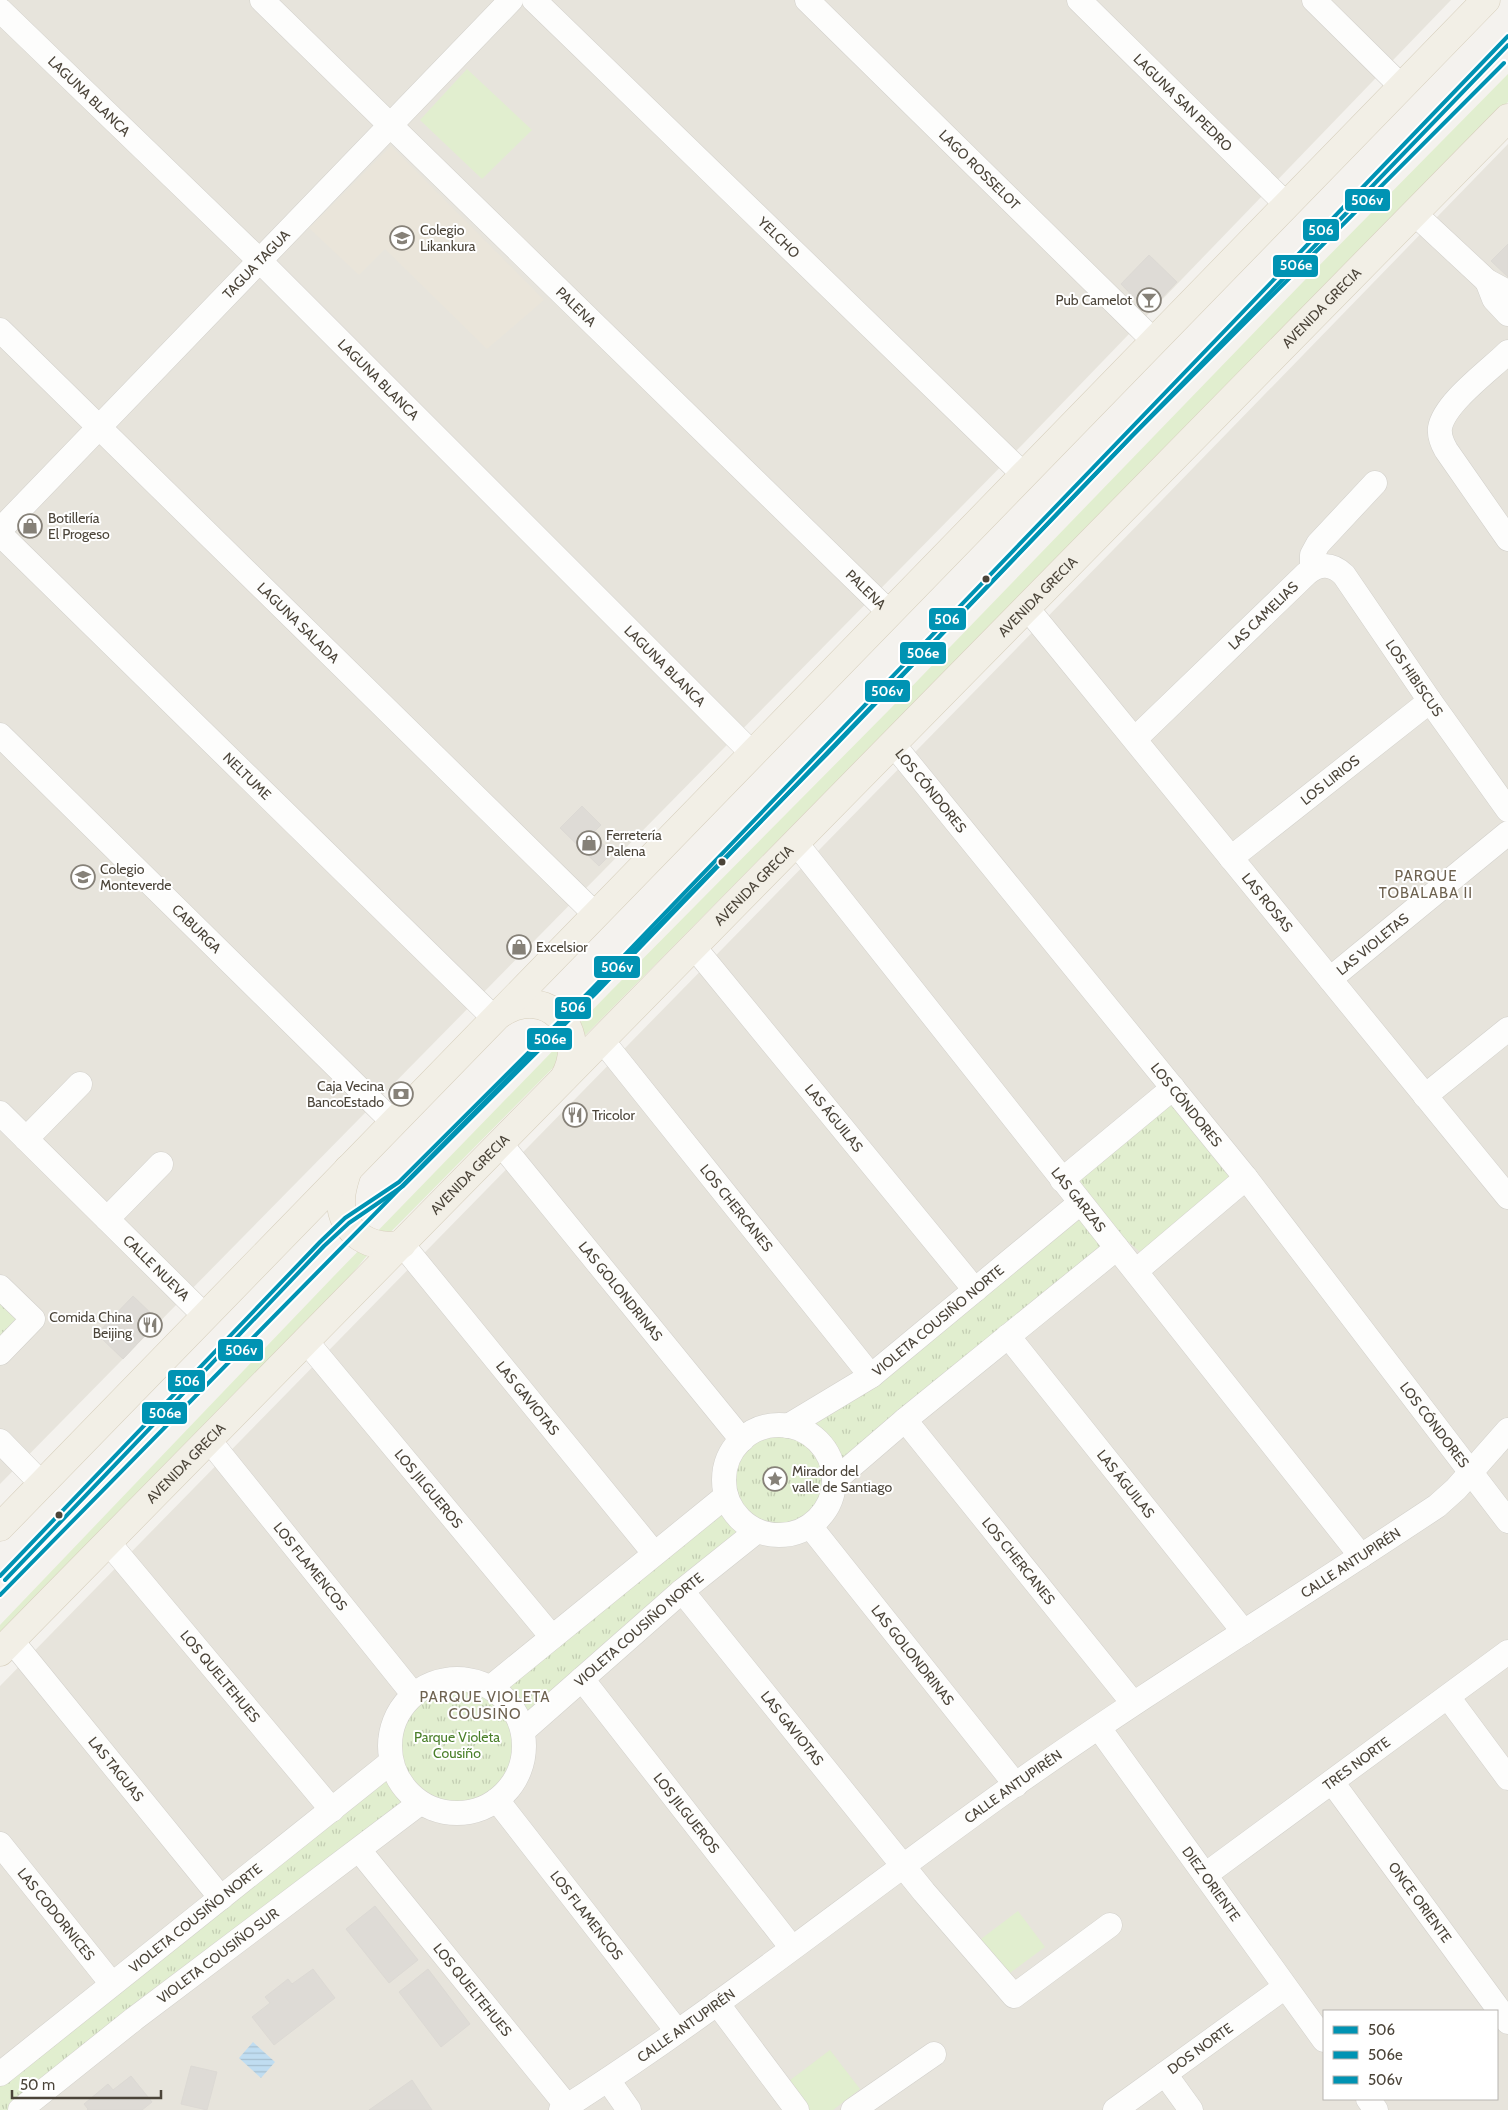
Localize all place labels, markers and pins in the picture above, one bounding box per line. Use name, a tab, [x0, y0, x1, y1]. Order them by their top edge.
place label: Colegio Likankura	[420, 221, 476, 255]
school or university icon: Colegio Likankura	[389, 225, 415, 251]
bar icon: Pub Camelot	[1136, 287, 1162, 313]
place label: Pub Camelot	[1055, 291, 1132, 309]
place label: Botillería El Progeso	[48, 509, 110, 543]
shop icon: Botillería El Progeso	[17, 513, 43, 539]
unlabelled marker	[981, 574, 991, 584]
place label: Ferretería Palena	[606, 826, 662, 860]
shop icon: Ferretería Palena	[576, 830, 602, 856]
unlabelled marker	[717, 857, 727, 867]
place label: Colegio Monteverde	[100, 860, 172, 894]
school or university icon: Colegio Monteverde	[70, 864, 96, 890]
shop icon: Excelsior	[506, 934, 532, 960]
place label: Excelsior	[536, 938, 588, 956]
place label: Caja Vecina BancoEstado	[307, 1077, 384, 1111]
bank icon: Caja Vecina BancoEstado	[388, 1081, 414, 1107]
restaurant icon: Tricolor	[562, 1102, 588, 1128]
place label: Tricolor	[592, 1106, 636, 1124]
place label: Comida China Beijing	[49, 1308, 133, 1342]
restaurant icon: Comida China Beijing	[137, 1312, 163, 1338]
place label: Mirador del valle de Santiago	[792, 1462, 892, 1496]
place icon: Mirador del valle de Santiago	[762, 1466, 788, 1492]
unlabelled marker	[54, 1510, 64, 1520]

